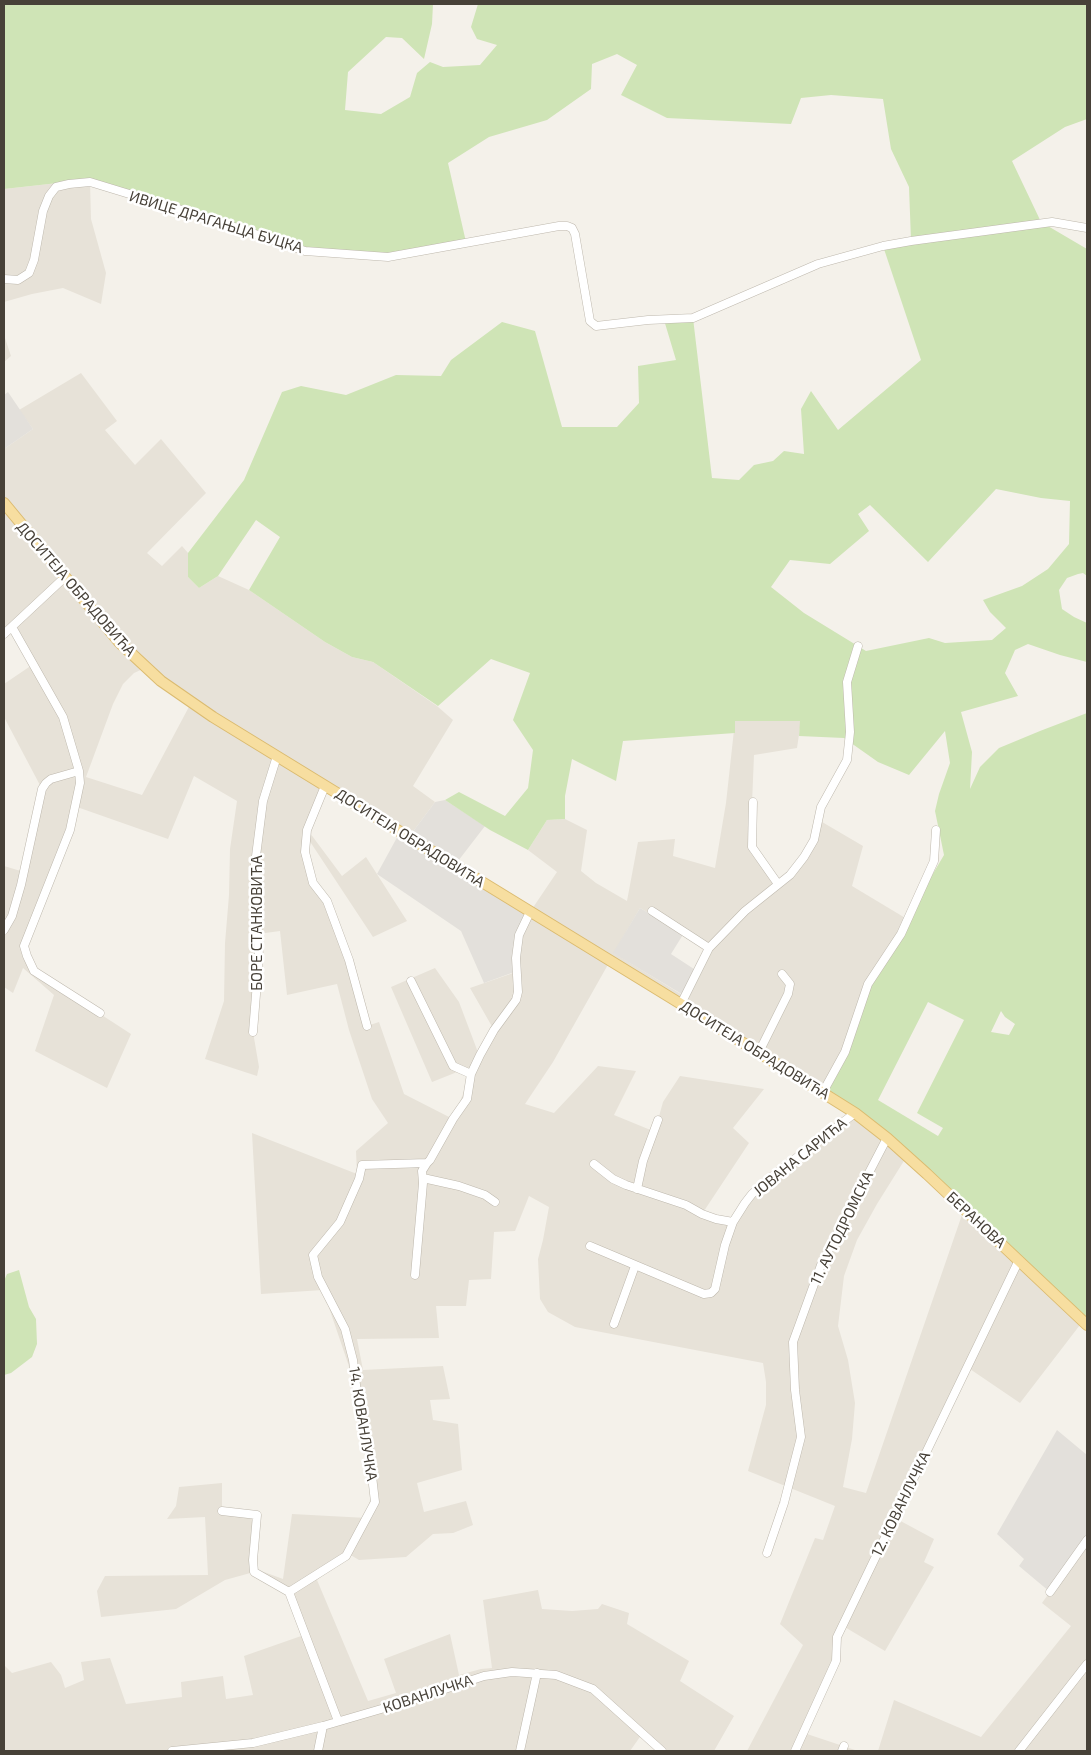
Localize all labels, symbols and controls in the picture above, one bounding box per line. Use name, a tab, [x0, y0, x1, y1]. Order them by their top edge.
street label: ИВИЦЕ ДРАГАЊЦА БУЦКА	[127, 187, 305, 257]
street label: ДОСИТЕЈА ОБРАДОВИЋА	[13, 518, 139, 660]
street label: ДОСИТЕЈА ОБРАДОВИЋА	[332, 785, 488, 891]
street label: БОРЕ СТАНКОВИЋА	[248, 855, 266, 991]
street label: ДОСИТЕЈА ОБРАДОВИЋА	[677, 997, 833, 1103]
street label: ЈОВАНА САРИЋА	[750, 1114, 850, 1200]
street label: 11. АУТОДРОМСКА	[807, 1168, 877, 1288]
street label: БЕРАНОВА	[943, 1188, 1009, 1252]
street label: 14. КОВАНЛУЧКА	[345, 1366, 381, 1482]
street label: 12. КОВАНЛУЧКА	[868, 1449, 934, 1559]
street label: КОВАНЛУЧКА	[381, 1671, 475, 1717]

